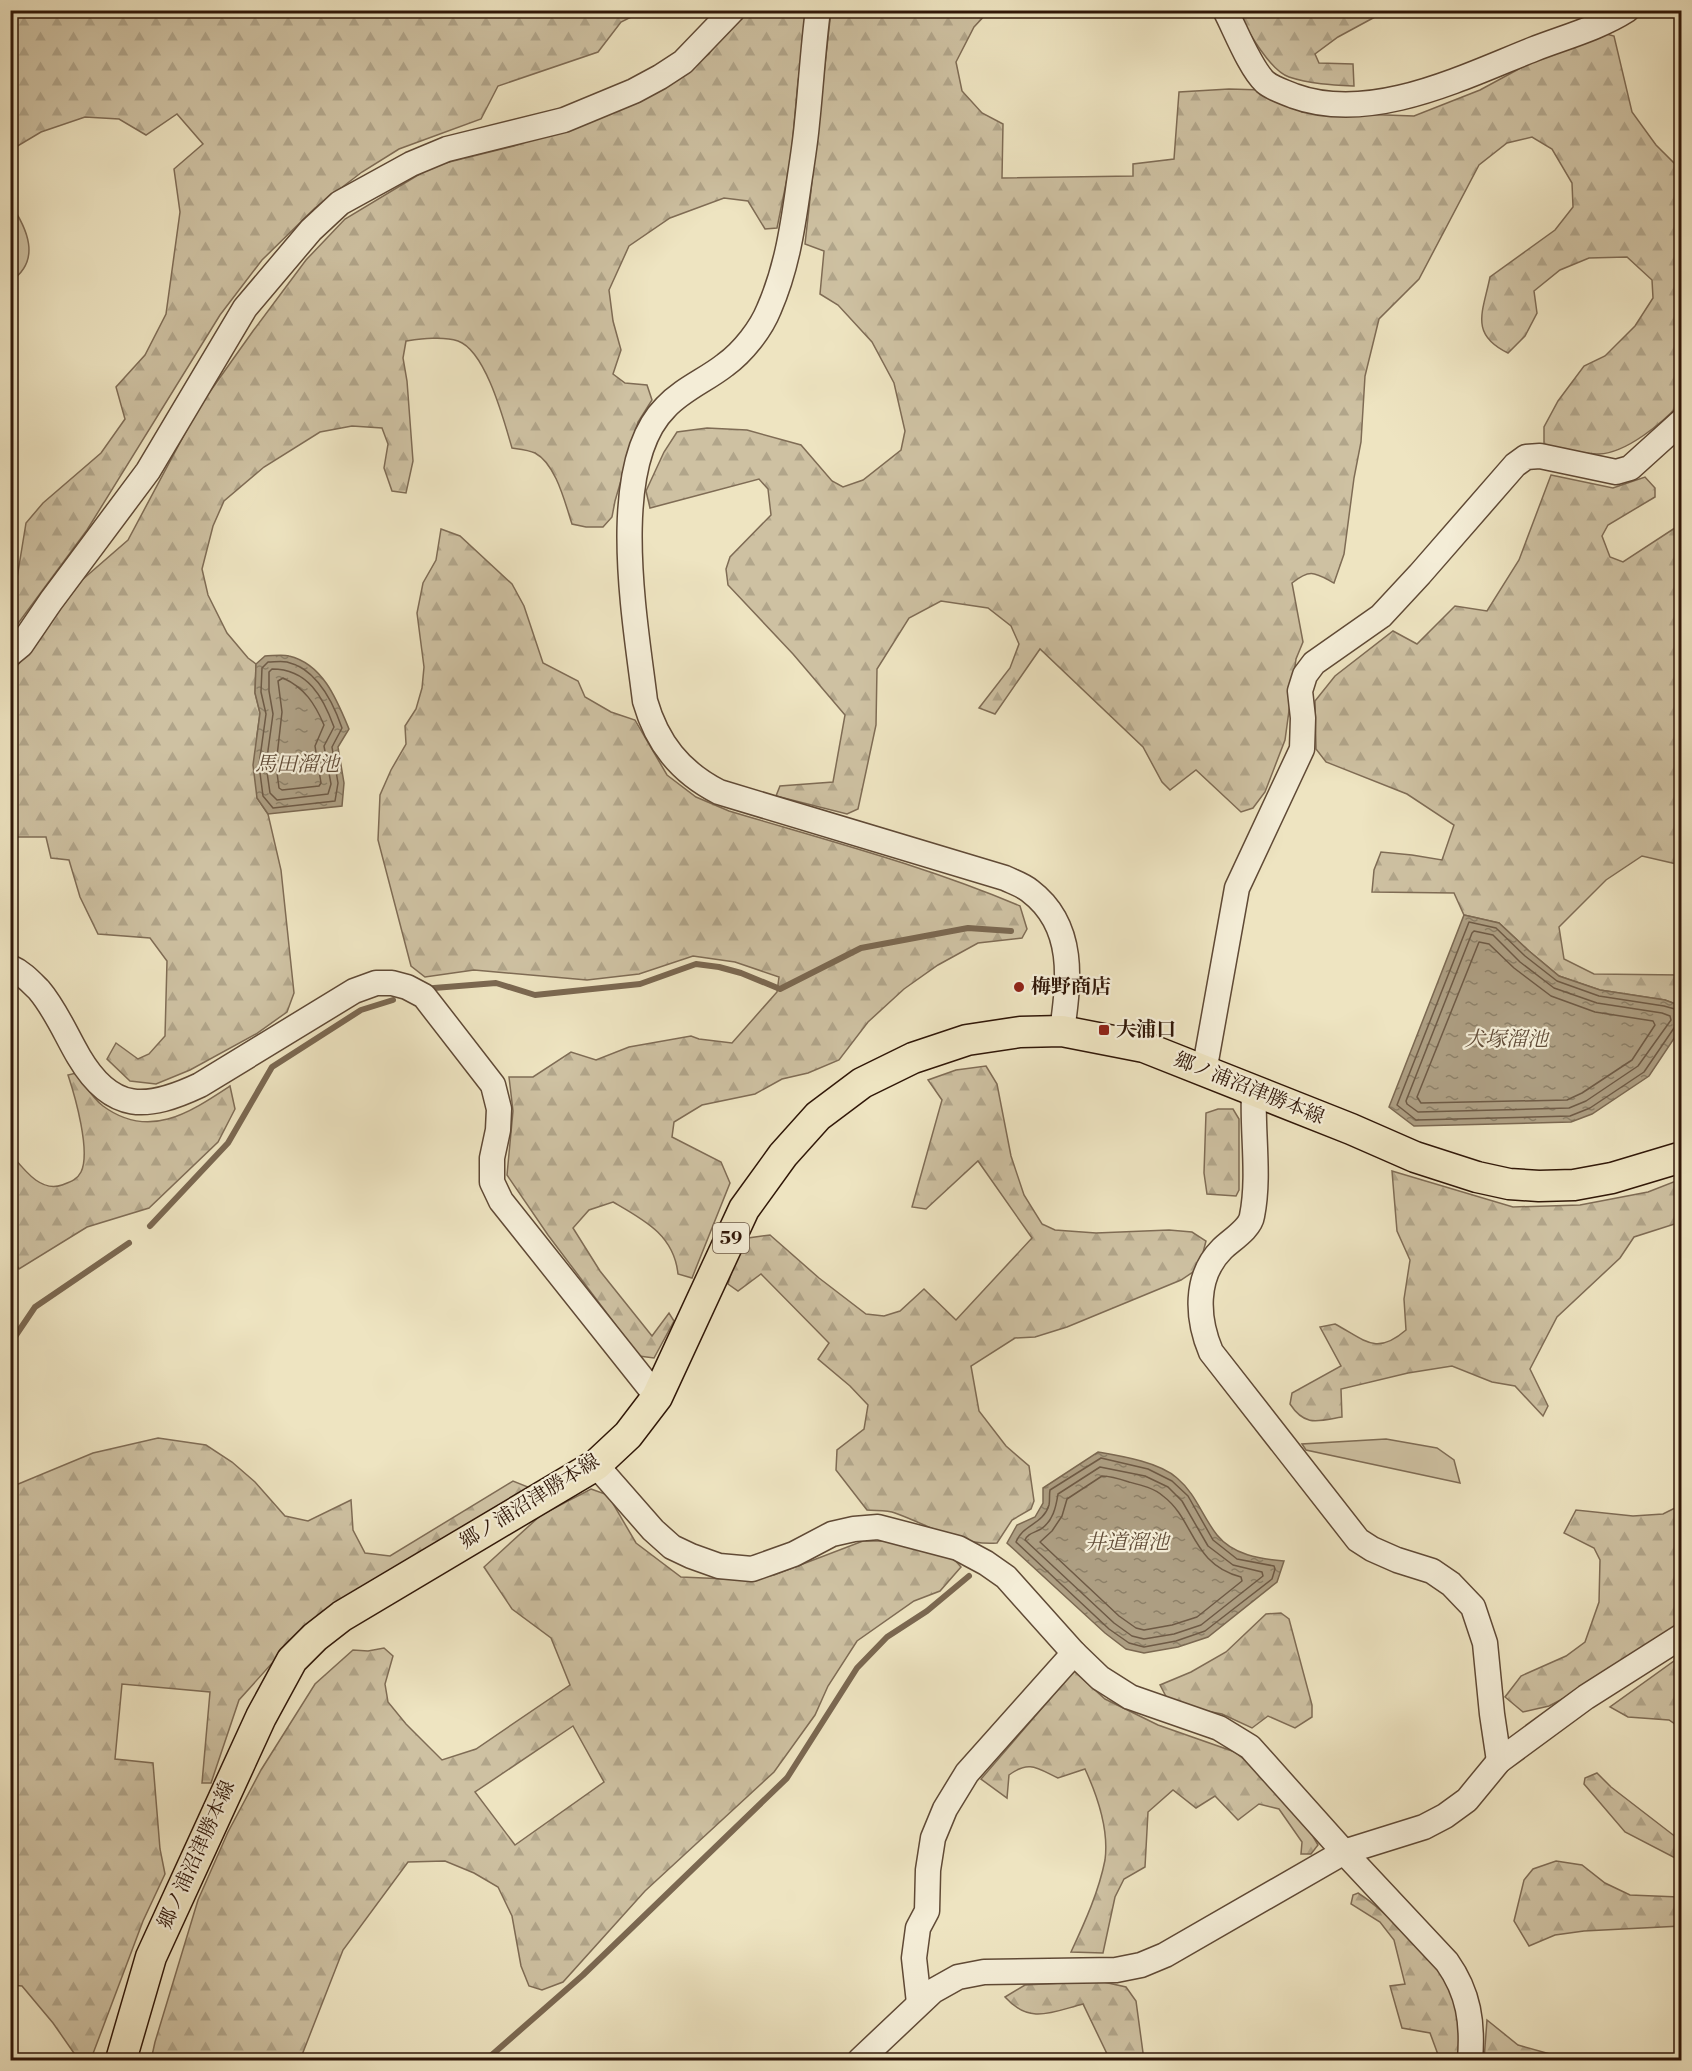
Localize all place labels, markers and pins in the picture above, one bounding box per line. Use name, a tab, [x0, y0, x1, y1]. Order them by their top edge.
place label: 梅野商店	[1031, 975, 1111, 1000]
marker: 梅野商店	[1012, 980, 1026, 994]
place label: 大浦口	[1116, 1018, 1176, 1043]
marker: 大浦口	[1097, 1023, 1111, 1037]

